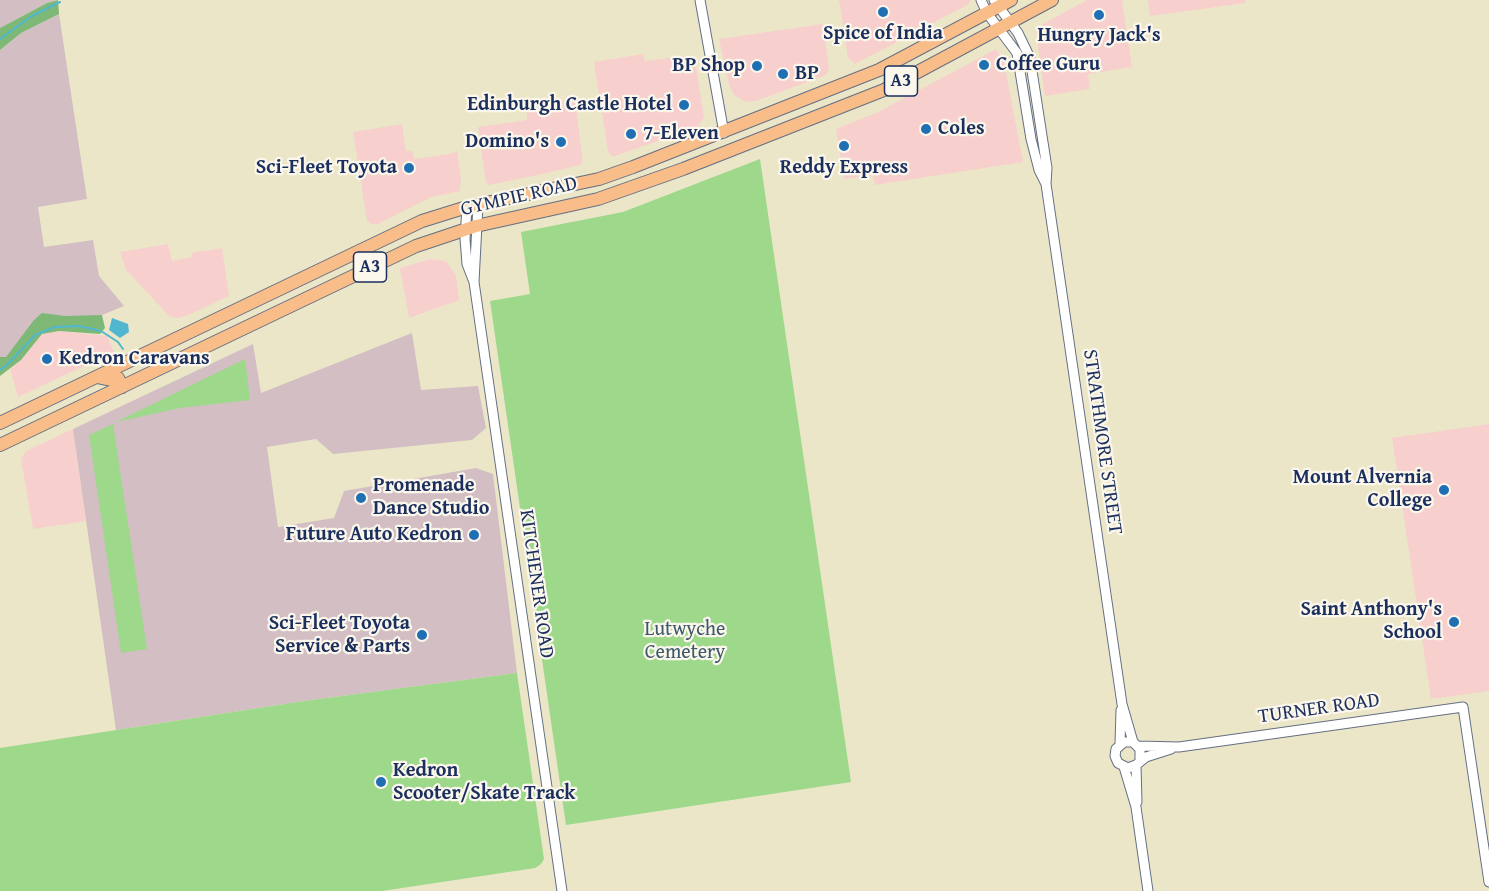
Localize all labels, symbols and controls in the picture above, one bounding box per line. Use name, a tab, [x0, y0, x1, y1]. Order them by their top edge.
marker: Spice of India	[876, 5, 890, 19]
marker: Hungry Jack's	[1092, 8, 1106, 22]
place label: Spice of India	[823, 22, 943, 46]
place label: Hungry Jack's	[1037, 24, 1161, 48]
place label: Coffee Guru	[996, 53, 1100, 77]
place label: BP Shop	[672, 54, 745, 78]
marker: Coffee Guru	[977, 58, 991, 72]
marker: BP Shop	[750, 59, 764, 73]
place label: BP	[795, 62, 819, 86]
road number: A3	[884, 66, 918, 96]
marker: BP	[776, 67, 790, 81]
place label: Edinburgh Castle Hotel	[467, 93, 672, 117]
marker: Edinburgh Castle Hotel	[677, 98, 691, 112]
place label: Coles	[938, 117, 985, 141]
place label: 7-Eleven	[643, 122, 719, 146]
marker: Coles	[919, 122, 933, 136]
marker: 7-Eleven	[624, 127, 638, 141]
place label: Domino's	[465, 130, 549, 154]
marker: Domino's	[554, 135, 568, 149]
marker: Reddy Express	[837, 139, 851, 153]
place label: Sci-Fleet Toyota	[256, 156, 397, 180]
place label: Reddy Express	[780, 156, 908, 180]
marker: Sci-Fleet Toyota	[402, 161, 416, 175]
street label: GYMPIE ROAD	[458, 172, 580, 222]
road number: A3	[354, 252, 386, 282]
place label: Kedron Caravans	[59, 347, 210, 371]
street label: STRATHMORE STREET	[1077, 348, 1127, 536]
marker: Kedron Caravans	[40, 352, 54, 366]
place label: Mount Alvernia College	[1293, 466, 1432, 513]
place label: Promenade Dance Studio	[373, 474, 489, 521]
marker: Mount Alvernia College	[1437, 483, 1451, 497]
marker: Promenade Dance Studio	[354, 491, 368, 505]
street label: KITCHENER ROAD	[514, 508, 558, 660]
place label: Future Auto Kedron	[286, 523, 462, 547]
marker: Future Auto Kedron	[467, 528, 481, 542]
place label: Saint Anthony's School	[1300, 598, 1442, 645]
place label: Sci-Fleet Toyota Service & Parts	[269, 612, 410, 659]
marker: Saint Anthony's School	[1447, 615, 1461, 629]
park label: Lutwyche Cemetery	[645, 618, 725, 665]
marker: Sci-Fleet Toyota Service & Parts	[415, 628, 429, 642]
street label: TURNER ROAD	[1257, 689, 1381, 729]
place label: Kedron Scooter/Skate Track	[393, 759, 575, 806]
marker: Kedron Scooter/Skate Track	[374, 775, 388, 789]

